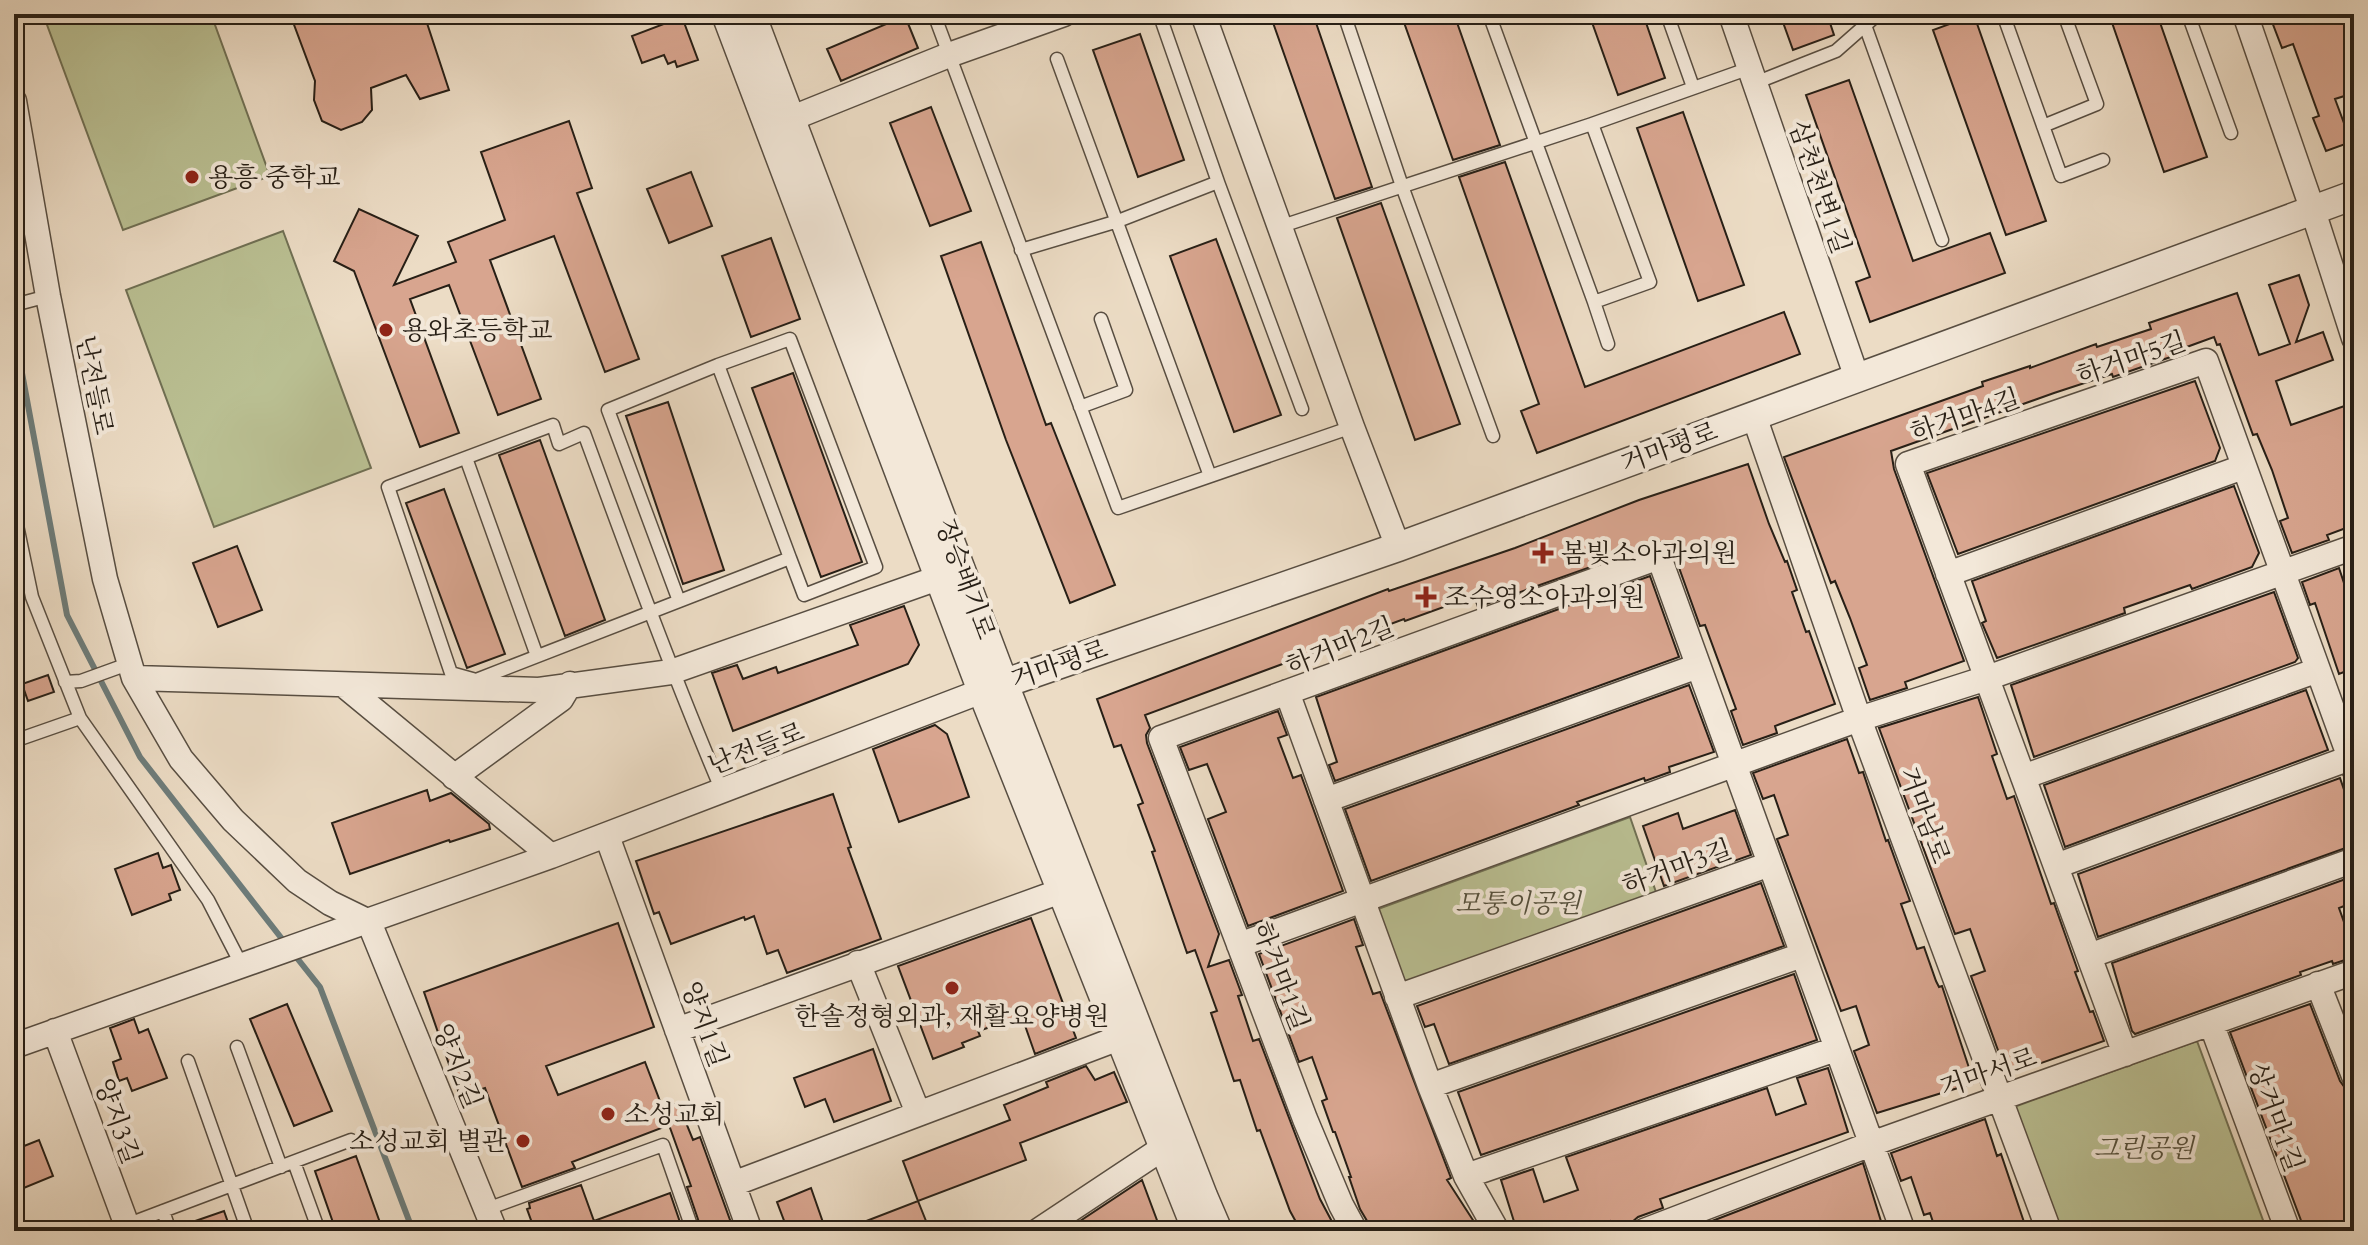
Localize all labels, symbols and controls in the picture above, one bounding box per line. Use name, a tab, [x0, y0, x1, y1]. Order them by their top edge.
street label: 삼천천변1길	[1780, 116, 1859, 259]
place label: 용흥 중학교	[208, 160, 341, 195]
marker: 용흥 중학교	[183, 168, 201, 186]
place label: 용와초등학교	[402, 313, 553, 348]
marker: 용와초등학교	[377, 321, 395, 339]
street label: 하거마5길	[2072, 323, 2191, 394]
street label: 난전들로	[68, 332, 121, 438]
street label: 하거마4길	[1906, 380, 2025, 451]
street label: 거마평로	[1616, 414, 1722, 481]
street label: 장승배기로	[928, 514, 1003, 644]
place label: 봄빛소아과의원	[1561, 536, 1737, 571]
marker: 봄빛소아과의원	[1532, 542, 1554, 564]
place label: 조수영소아과의원	[1444, 580, 1645, 615]
marker: 조수영소아과의원	[1415, 586, 1437, 608]
street label: 하거마2길	[1281, 609, 1399, 684]
street label: 거마평로	[1006, 632, 1112, 697]
street label: 난전들로	[703, 714, 809, 783]
street label: 거마남로	[1891, 762, 1958, 868]
street label: 하거마3길	[1618, 832, 1737, 903]
park label: 모퉁이공원	[1455, 886, 1583, 921]
street label: 하거마1길	[1244, 917, 1317, 1036]
street label: 양지1길	[673, 977, 736, 1072]
marker: 한솔정형외과, 재활요양병원	[943, 979, 961, 997]
place label: 한솔정형외과, 재활요양병원	[795, 999, 1109, 1034]
street label: 양지2길	[425, 1019, 490, 1114]
street label: 거마서로	[1935, 1040, 2041, 1105]
street label: 상거마1길	[2240, 1058, 2311, 1177]
street label: 양지3길	[86, 1074, 149, 1169]
place label: 소성교회	[624, 1097, 724, 1132]
marker: 소성교회	[599, 1105, 617, 1123]
place label: 소성교회 별관	[349, 1124, 507, 1159]
park label: 그린공원	[2094, 1131, 2196, 1166]
marker: 소성교회 별관	[514, 1132, 532, 1150]

